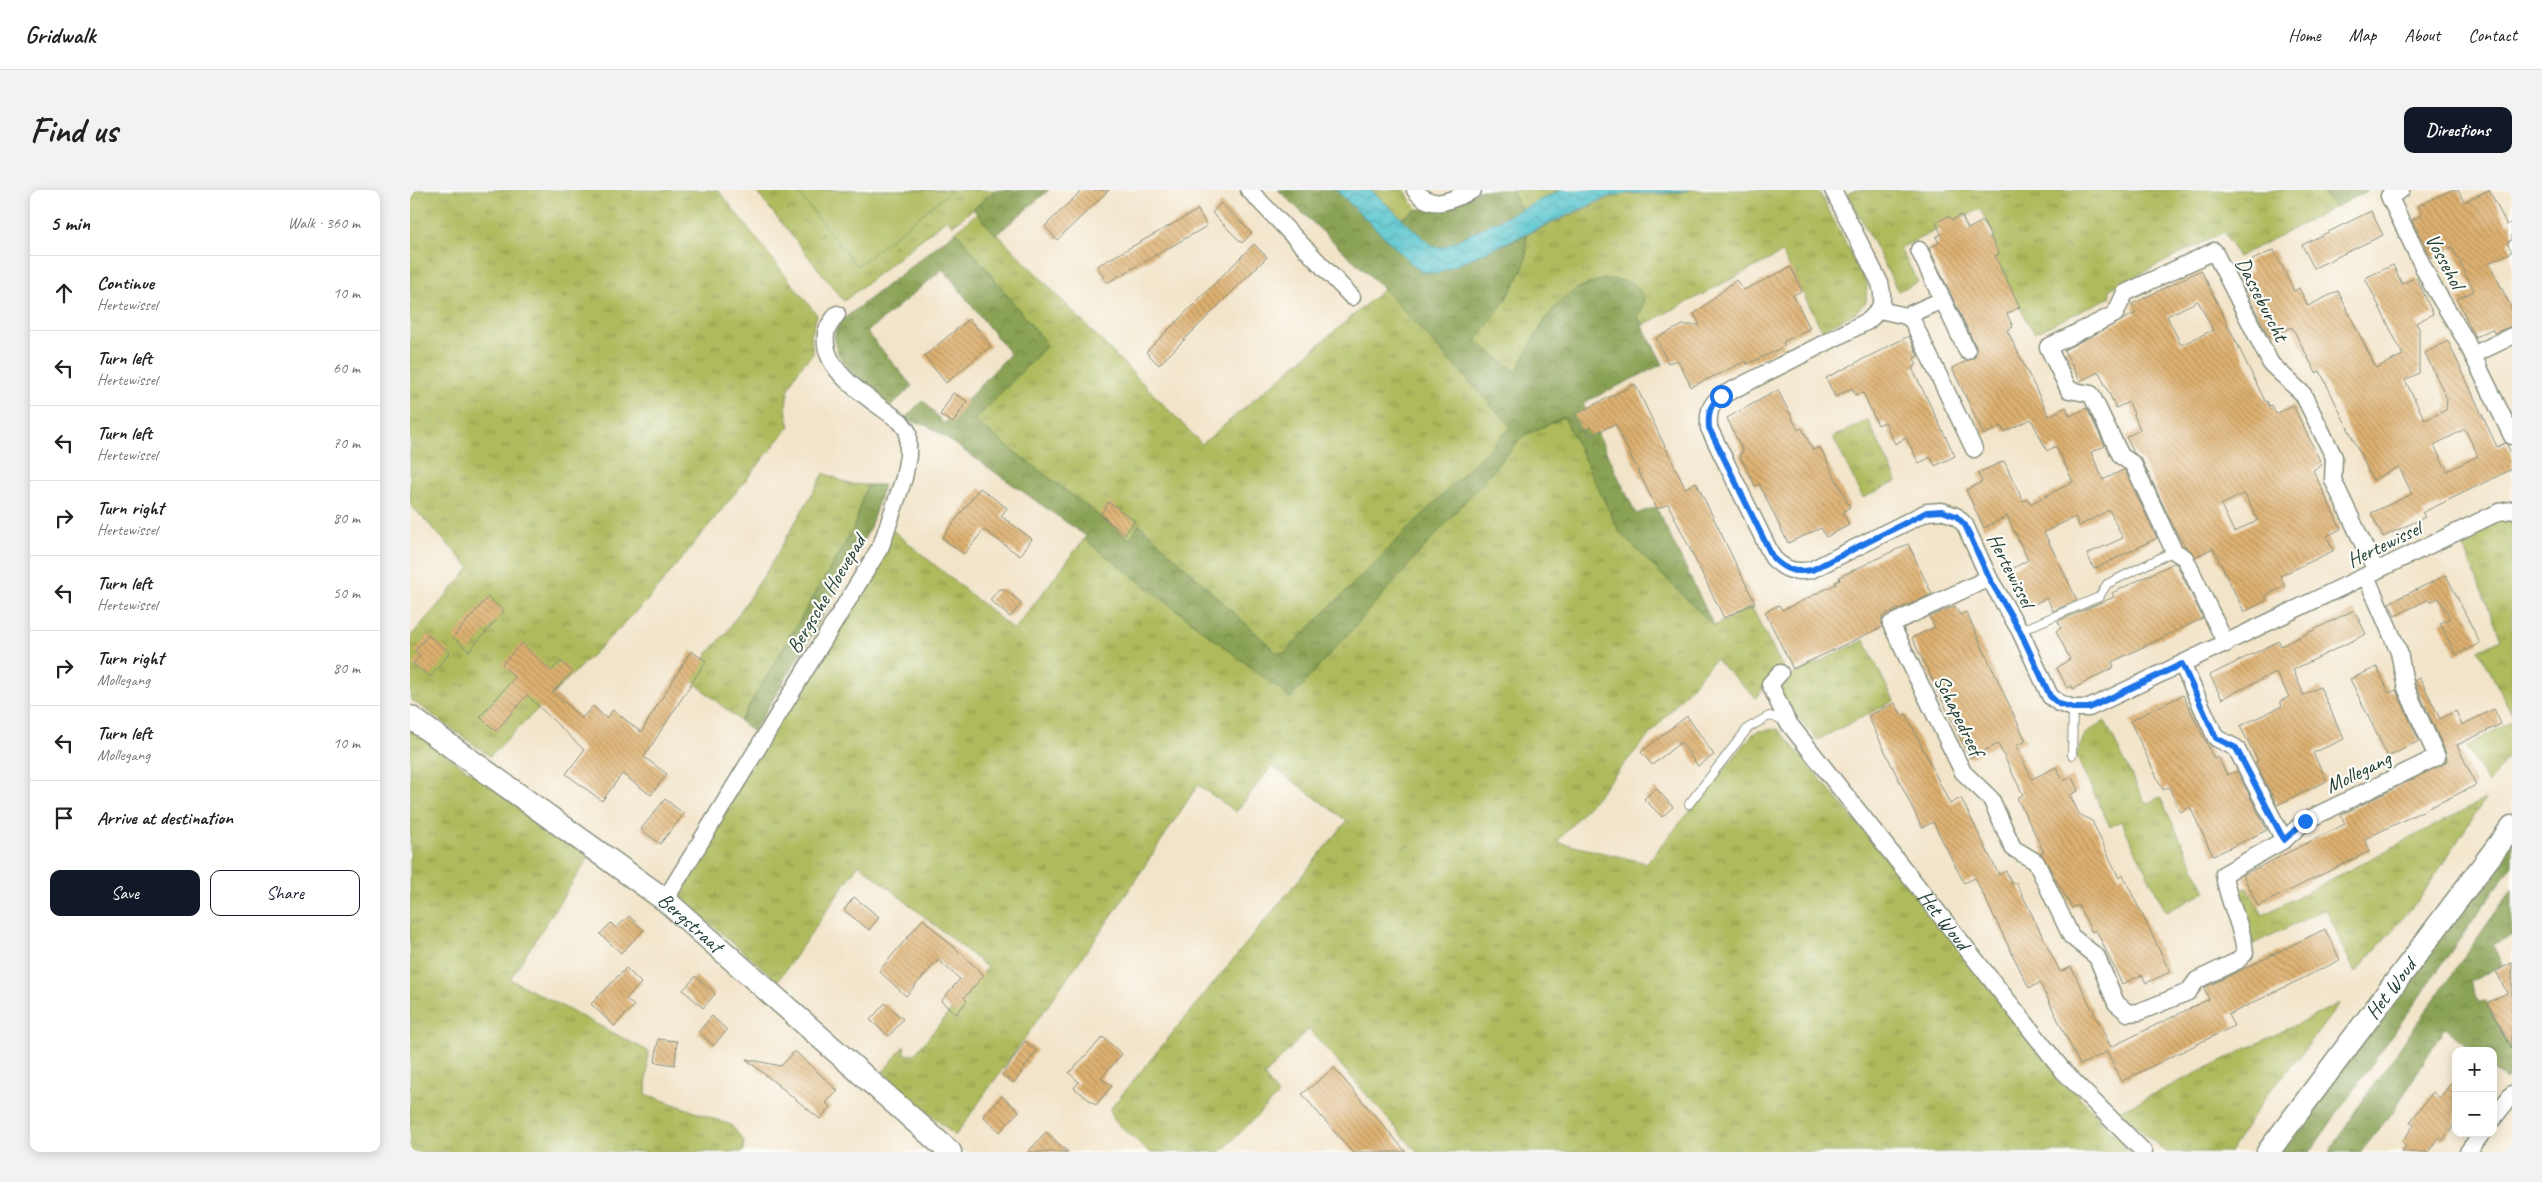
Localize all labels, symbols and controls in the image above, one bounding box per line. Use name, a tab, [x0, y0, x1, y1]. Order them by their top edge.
text: Gridwalk	[25, 20, 95, 50]
text: Home	[2288, 24, 2321, 46]
text: Map	[2349, 24, 2376, 46]
text: About	[2404, 24, 2440, 46]
text: Contact	[2468, 24, 2517, 46]
button: Directions	[2404, 107, 2512, 153]
text: Find us	[30, 108, 117, 153]
text: 5 min	[50, 210, 90, 236]
text: Walk · 360 m	[288, 213, 360, 233]
street label: Vossehol	[2420, 229, 2472, 296]
street label: Dasseburcht	[2230, 253, 2295, 347]
text: Continue	[97, 271, 154, 295]
icon: ahead	[50, 279, 78, 307]
text: 10 m	[333, 283, 360, 303]
text: Hertewissel	[97, 295, 158, 315]
text: Turn left	[97, 346, 152, 370]
icon: left	[50, 354, 78, 382]
text: 60 m	[333, 358, 360, 378]
text: Hertewissel	[97, 370, 158, 390]
route start	[1710, 385, 1733, 408]
text: Turn left	[97, 421, 152, 445]
icon: left	[50, 429, 78, 457]
text: 70 m	[333, 433, 360, 453]
text: Hertewissel	[97, 445, 158, 465]
text: Turn right	[97, 496, 164, 520]
icon: right	[50, 504, 78, 532]
text: 80 m	[333, 508, 360, 528]
street label: Hertewissel	[2343, 513, 2429, 573]
text: Hertewissel	[97, 520, 158, 540]
street label: Bergsche Hoevepad	[780, 527, 873, 658]
street label: Hertewissel	[1981, 529, 2042, 614]
text: Turn left	[97, 571, 152, 595]
icon: left	[50, 579, 78, 607]
text: 50 m	[333, 583, 360, 603]
text: Hertewissel	[97, 595, 158, 615]
text: Turn right	[97, 646, 164, 670]
icon: right	[50, 654, 78, 682]
text: 80 m	[333, 658, 360, 678]
text: Mollegang	[97, 670, 150, 690]
street label: Schapedreef	[1928, 671, 1992, 764]
text: Turn left	[97, 721, 152, 745]
icon: left	[50, 729, 78, 757]
text: 10 m	[333, 733, 360, 753]
street label: Mollegang	[2321, 744, 2396, 799]
text: Mollegang	[97, 745, 150, 765]
icon: arrive	[50, 804, 78, 832]
text: Arrive at destination	[97, 806, 233, 830]
route end	[2294, 810, 2317, 833]
button: Save	[50, 870, 200, 916]
button: Share	[210, 870, 360, 916]
street label: Het Woud	[1912, 885, 1978, 958]
street label: Bergstraat	[653, 887, 731, 960]
street label: Het Woud	[2359, 950, 2424, 1024]
map controls	[2452, 1047, 2497, 1137]
button: +	[2452, 1047, 2497, 1092]
button: −	[2452, 1092, 2497, 1137]

